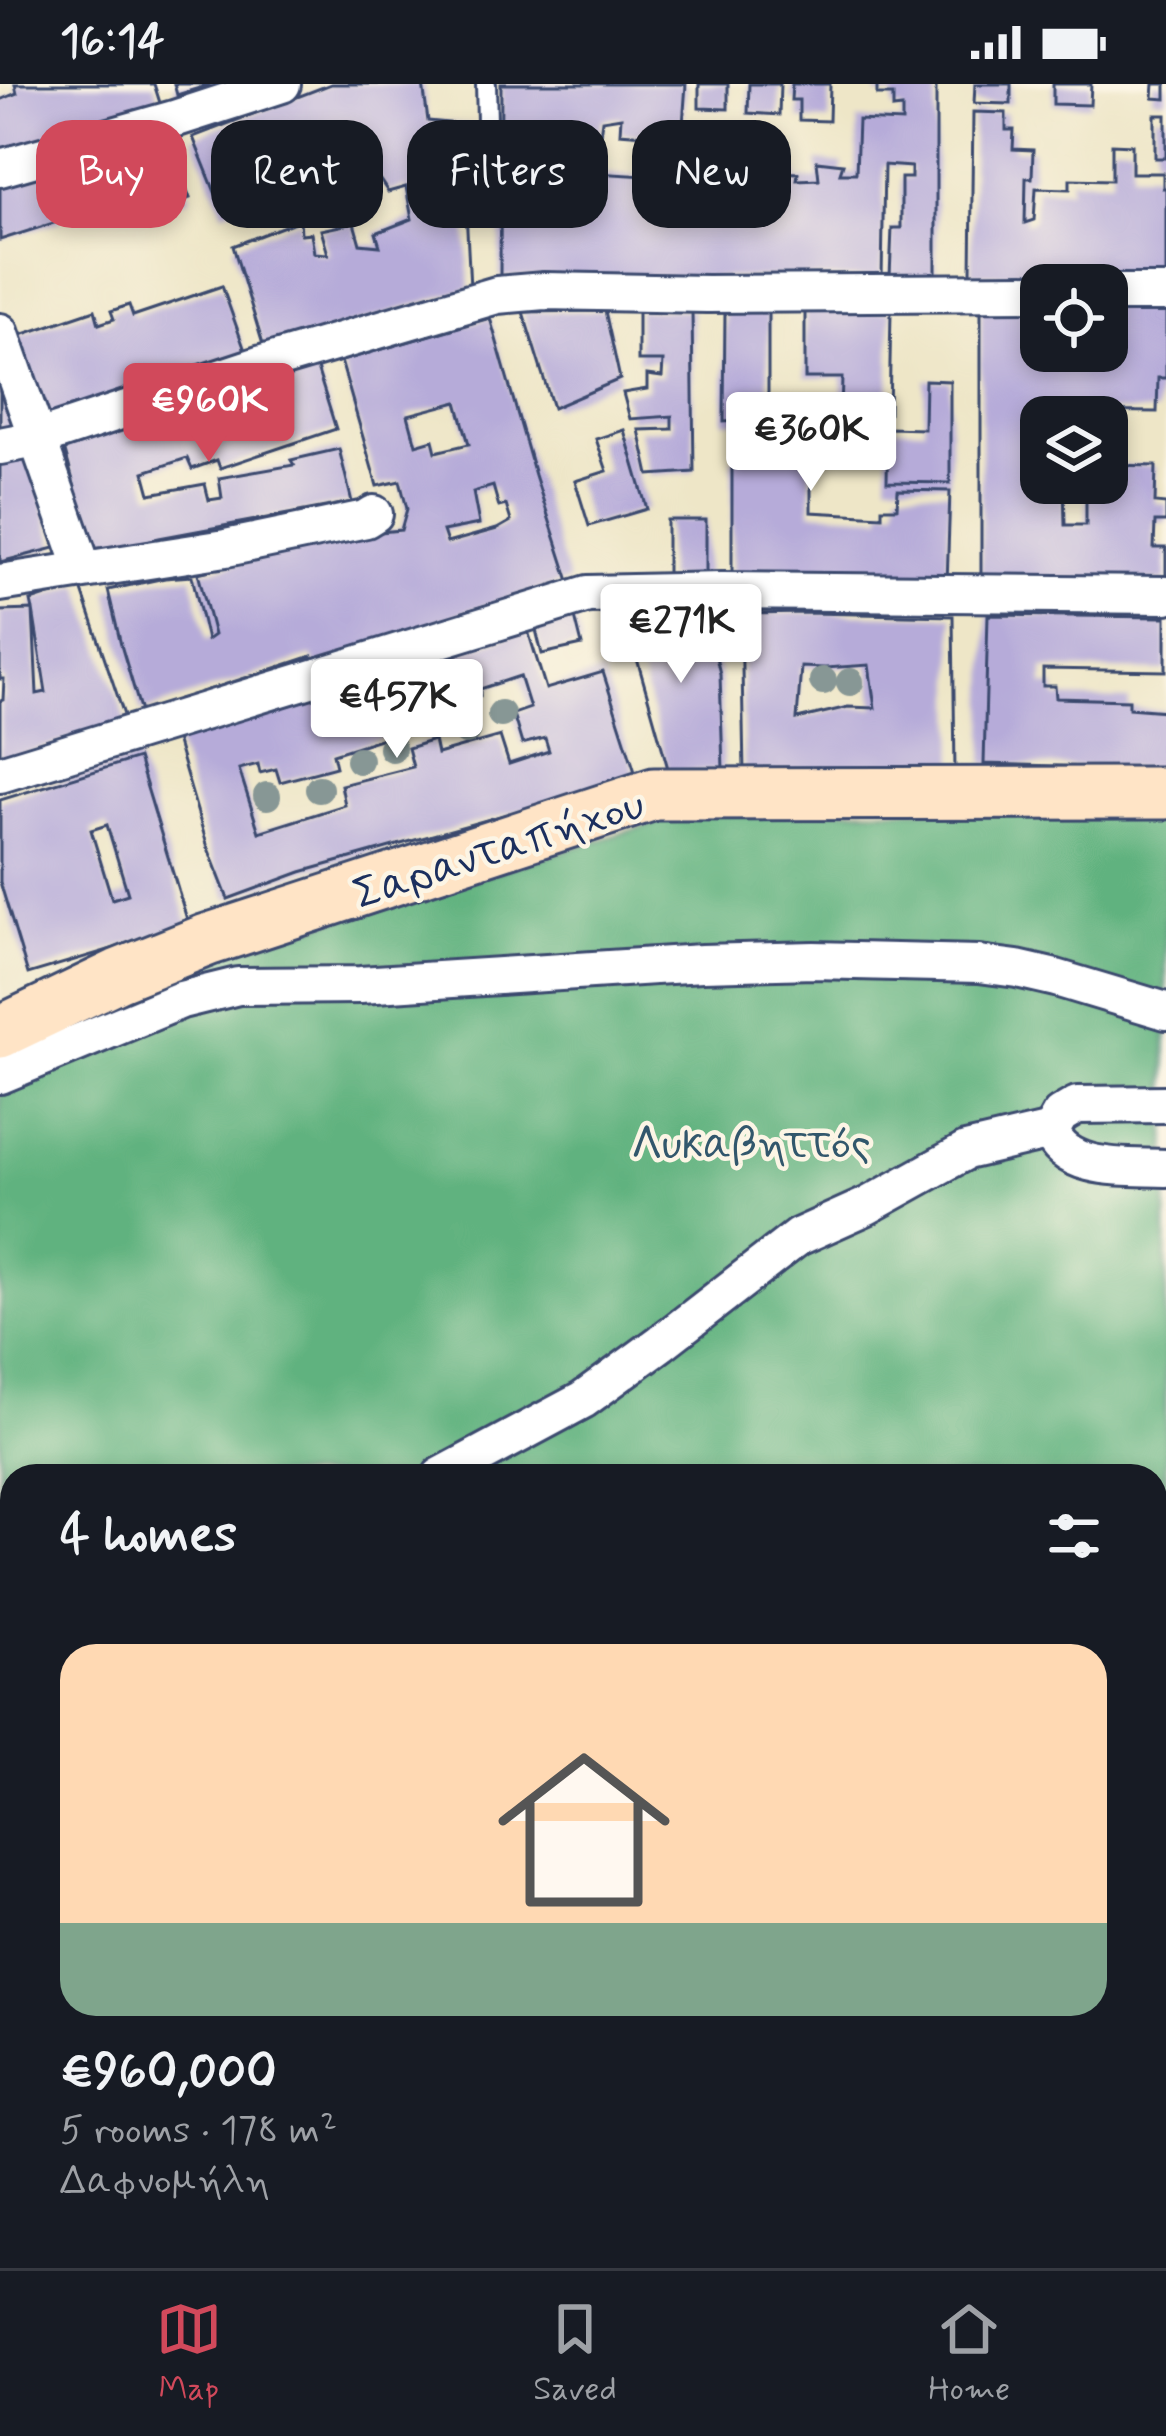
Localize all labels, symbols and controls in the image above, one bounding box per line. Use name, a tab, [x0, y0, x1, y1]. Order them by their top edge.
text: 16:14	[60, 13, 164, 72]
chip: Buy	[36, 120, 187, 228]
chip: Rent	[211, 120, 383, 228]
chip: Filters	[407, 120, 608, 228]
chip: New	[632, 120, 791, 228]
map controls	[1020, 264, 1128, 504]
button: locate	[1020, 264, 1128, 372]
pin: €960K	[125, 363, 293, 465]
text: €960K	[150, 376, 268, 427]
pin: €360K	[727, 392, 895, 494]
button: layers	[1020, 396, 1128, 504]
text: €360K	[753, 405, 869, 456]
pin: €271K	[597, 584, 765, 686]
text: €271K	[627, 597, 735, 648]
pin: €457K	[313, 659, 481, 761]
text: €457K	[338, 672, 456, 723]
street label: Σαρανταπήχου	[346, 776, 652, 925]
park label: Λυκαβηττός	[631, 1116, 871, 1175]
text: 4 homes	[60, 1503, 237, 1569]
icon: filters	[1041, 1503, 1107, 1569]
icon: home	[476, 1722, 692, 1938]
text: €960,000	[60, 2040, 277, 2106]
text: 5 rooms · 178 m²	[60, 2106, 337, 2157]
text: Δαφνομήλη	[60, 2157, 270, 2208]
tab: Map	[156, 2296, 222, 2412]
tab: Saved	[533, 2296, 617, 2412]
tab: Home	[928, 2296, 1010, 2412]

